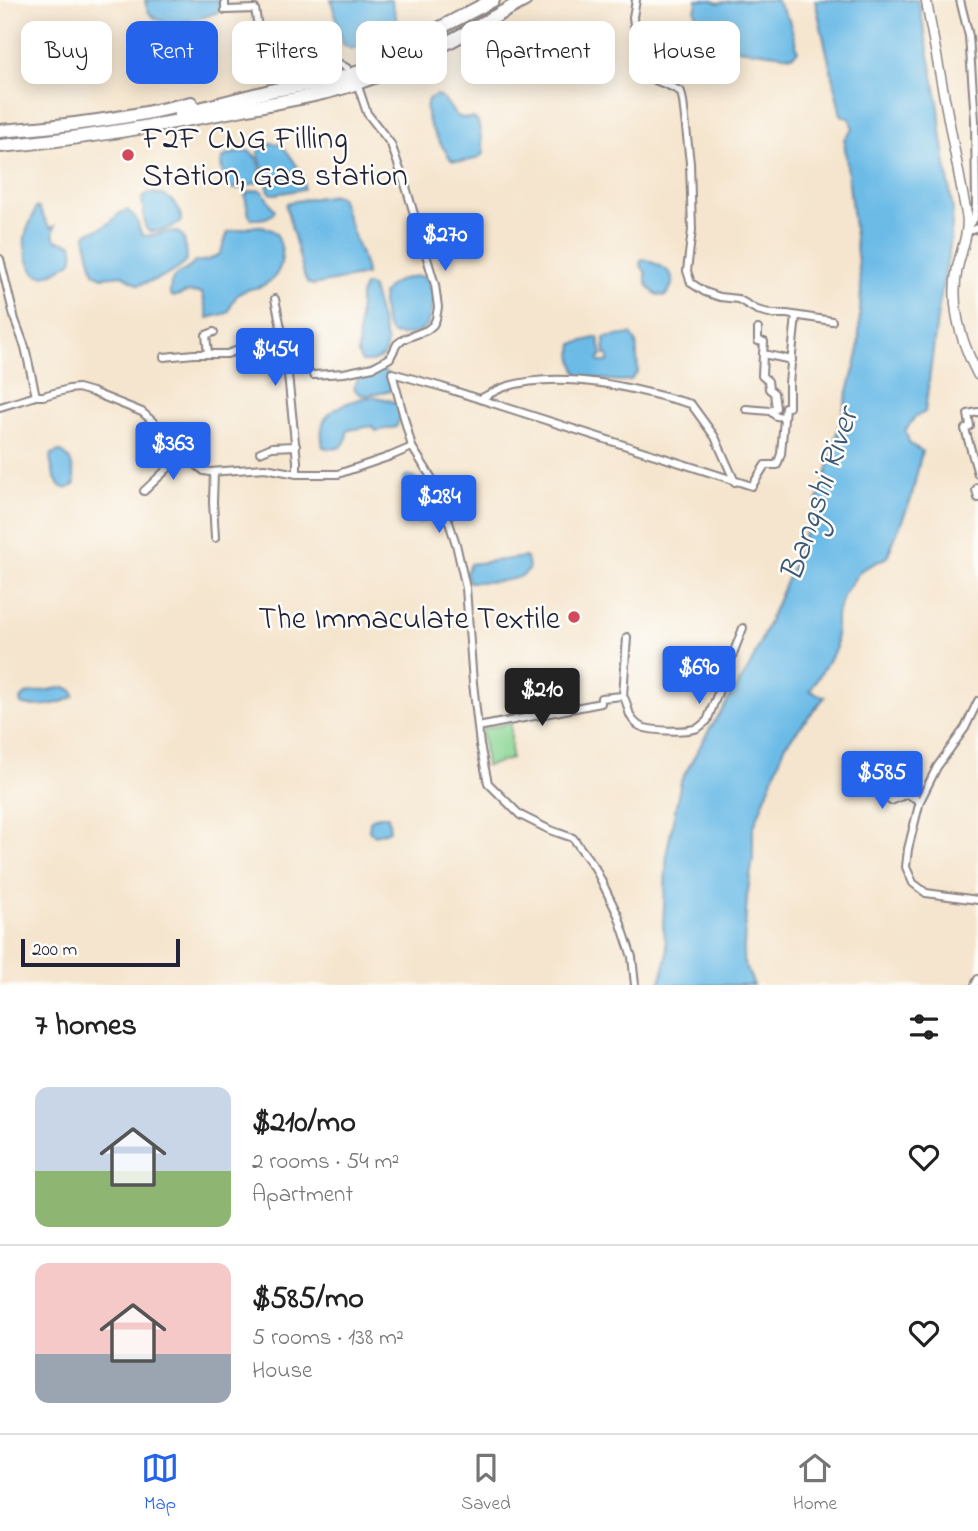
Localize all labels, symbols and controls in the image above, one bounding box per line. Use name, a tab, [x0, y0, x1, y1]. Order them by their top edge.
chip: Buy	[21, 21, 112, 84]
chip: Rent	[126, 21, 218, 84]
chip: Filters	[232, 21, 342, 84]
chip: New	[356, 21, 447, 84]
chip: Apartment	[461, 21, 615, 84]
chip: House	[629, 21, 740, 84]
place label: F2F CNG Filling Station, Gas station	[141, 117, 408, 201]
marker: F2F CNG Filling Station, Gas station	[120, 147, 136, 163]
pin: $270	[404, 214, 486, 273]
text: $270	[423, 219, 467, 252]
pin: $454	[234, 328, 316, 388]
text: $454	[252, 334, 298, 367]
water label: Bangshi River	[769, 398, 875, 589]
pin: $363	[132, 422, 214, 482]
text: $363	[151, 428, 195, 461]
pin: $284	[398, 476, 480, 535]
text: $284	[417, 481, 461, 514]
place label: The Immaculate Textile	[258, 597, 561, 644]
marker: The Immaculate Textile	[566, 609, 582, 625]
pin: $690	[658, 646, 740, 706]
text: $690	[679, 652, 719, 685]
pin: $210	[501, 668, 583, 728]
text: $210	[521, 674, 563, 707]
pin: $585	[841, 752, 923, 811]
text: $585	[858, 757, 906, 790]
scale bar	[21, 936, 180, 968]
text: 200 m	[32, 937, 77, 964]
text: 7 homes	[35, 1005, 137, 1049]
icon: filters	[905, 1008, 943, 1046]
text: $210/mo	[252, 1102, 356, 1146]
icon: home	[91, 1115, 175, 1199]
icon: heart	[905, 1138, 943, 1176]
text: 2 rooms · 54 m²	[252, 1146, 399, 1179]
text: Apartment	[252, 1179, 353, 1212]
text: $585/mo	[252, 1278, 364, 1322]
icon: home	[91, 1291, 175, 1375]
icon: heart	[905, 1314, 943, 1352]
text: 5 rooms · 138 m²	[252, 1322, 404, 1355]
text: House	[252, 1355, 312, 1388]
tab: Map	[141, 1449, 179, 1518]
tab: Saved	[461, 1449, 511, 1518]
tab: Home	[793, 1449, 837, 1518]

